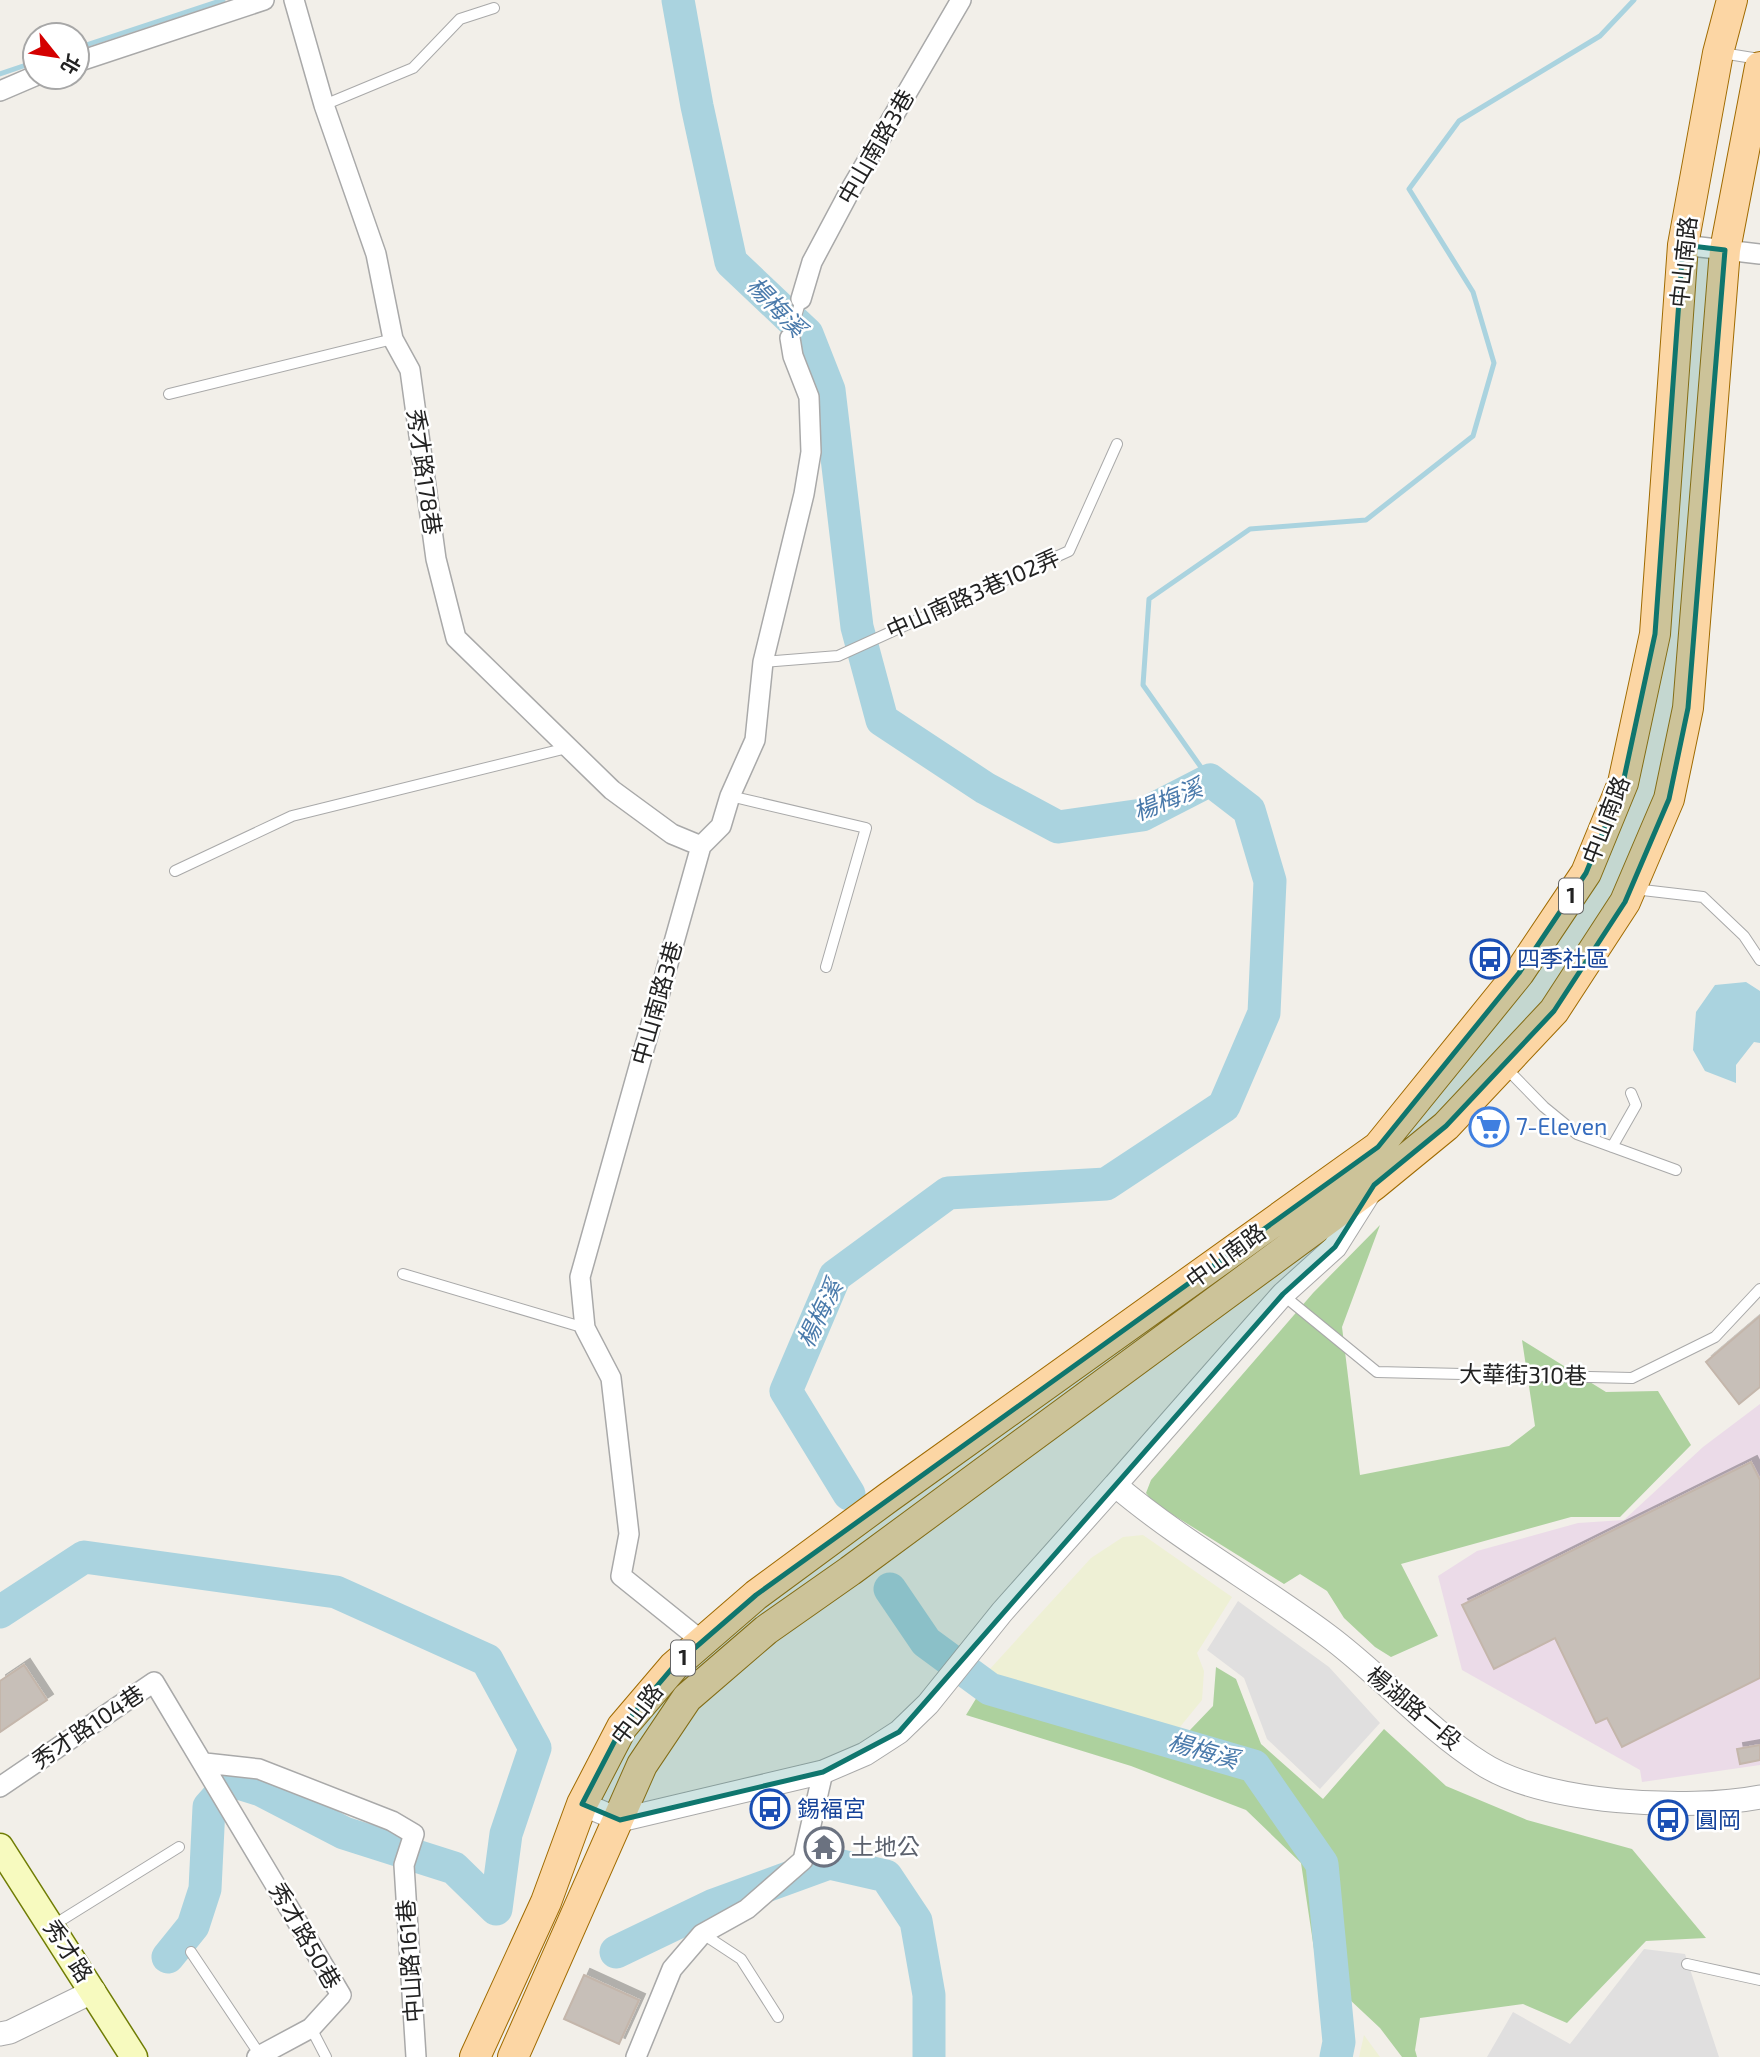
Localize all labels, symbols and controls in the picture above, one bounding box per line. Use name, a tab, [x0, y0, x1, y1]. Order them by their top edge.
north arrow	[21, 21, 91, 91]
text: 北	[56, 51, 86, 79]
street label: 中山南路3巷	[831, 84, 919, 209]
street label: 中山南路	[1664, 215, 1702, 309]
water label: 楊梅溪	[742, 270, 815, 344]
street label: 秀才路178巷	[402, 407, 448, 537]
street label: 中山南路3巷102弄	[882, 542, 1064, 644]
water label: 楊梅溪	[1129, 771, 1209, 826]
street label: 中山南路	[1576, 772, 1635, 868]
road number: 1	[1559, 878, 1583, 914]
street label: 中山南路3巷	[625, 937, 687, 1068]
bus stop icon: 四季社區	[1469, 938, 1511, 980]
place label: 四季社區	[1517, 944, 1609, 972]
supermarket icon: 7-Eleven	[1468, 1106, 1510, 1148]
place label: 7-Eleven	[1516, 1112, 1607, 1140]
street label: 中山南路	[1180, 1217, 1271, 1294]
water label: 楊梅溪	[790, 1272, 849, 1352]
street label: 大華街310巷	[1459, 1359, 1587, 1389]
road number: 1	[671, 1640, 695, 1676]
street label: 楊湖路一段	[1362, 1660, 1468, 1755]
street label: 中山路	[604, 1677, 668, 1749]
street label: 秀才路104巷	[26, 1678, 149, 1774]
water label: 楊梅溪	[1165, 1726, 1245, 1774]
bus stop icon: 錫褔宮	[749, 1788, 791, 1830]
place label: 錫褔宮	[797, 1794, 866, 1822]
bus stop icon: 圓岡	[1647, 1799, 1689, 1841]
place label: 圓岡	[1695, 1805, 1741, 1833]
temple icon: 土地公	[803, 1826, 845, 1868]
place label: 土地公	[851, 1832, 920, 1860]
street label: 秀才路50巷	[264, 1877, 348, 1994]
street label: 中山路161巷	[391, 1899, 427, 2024]
street label: 秀才路	[38, 1914, 99, 1987]

